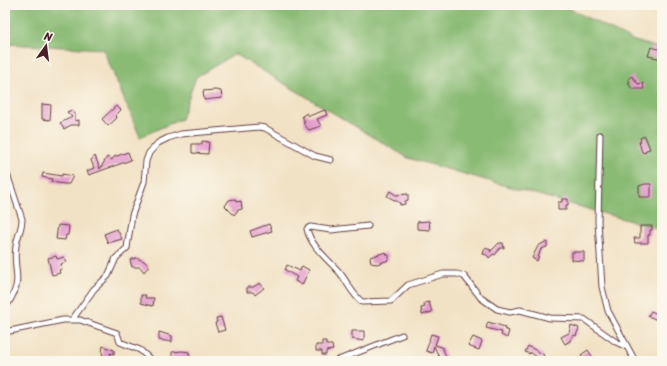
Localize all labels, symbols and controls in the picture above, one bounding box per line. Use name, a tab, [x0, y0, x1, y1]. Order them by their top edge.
north arrow	[26, 26, 66, 66]
text: N	[41, 26, 55, 47]

